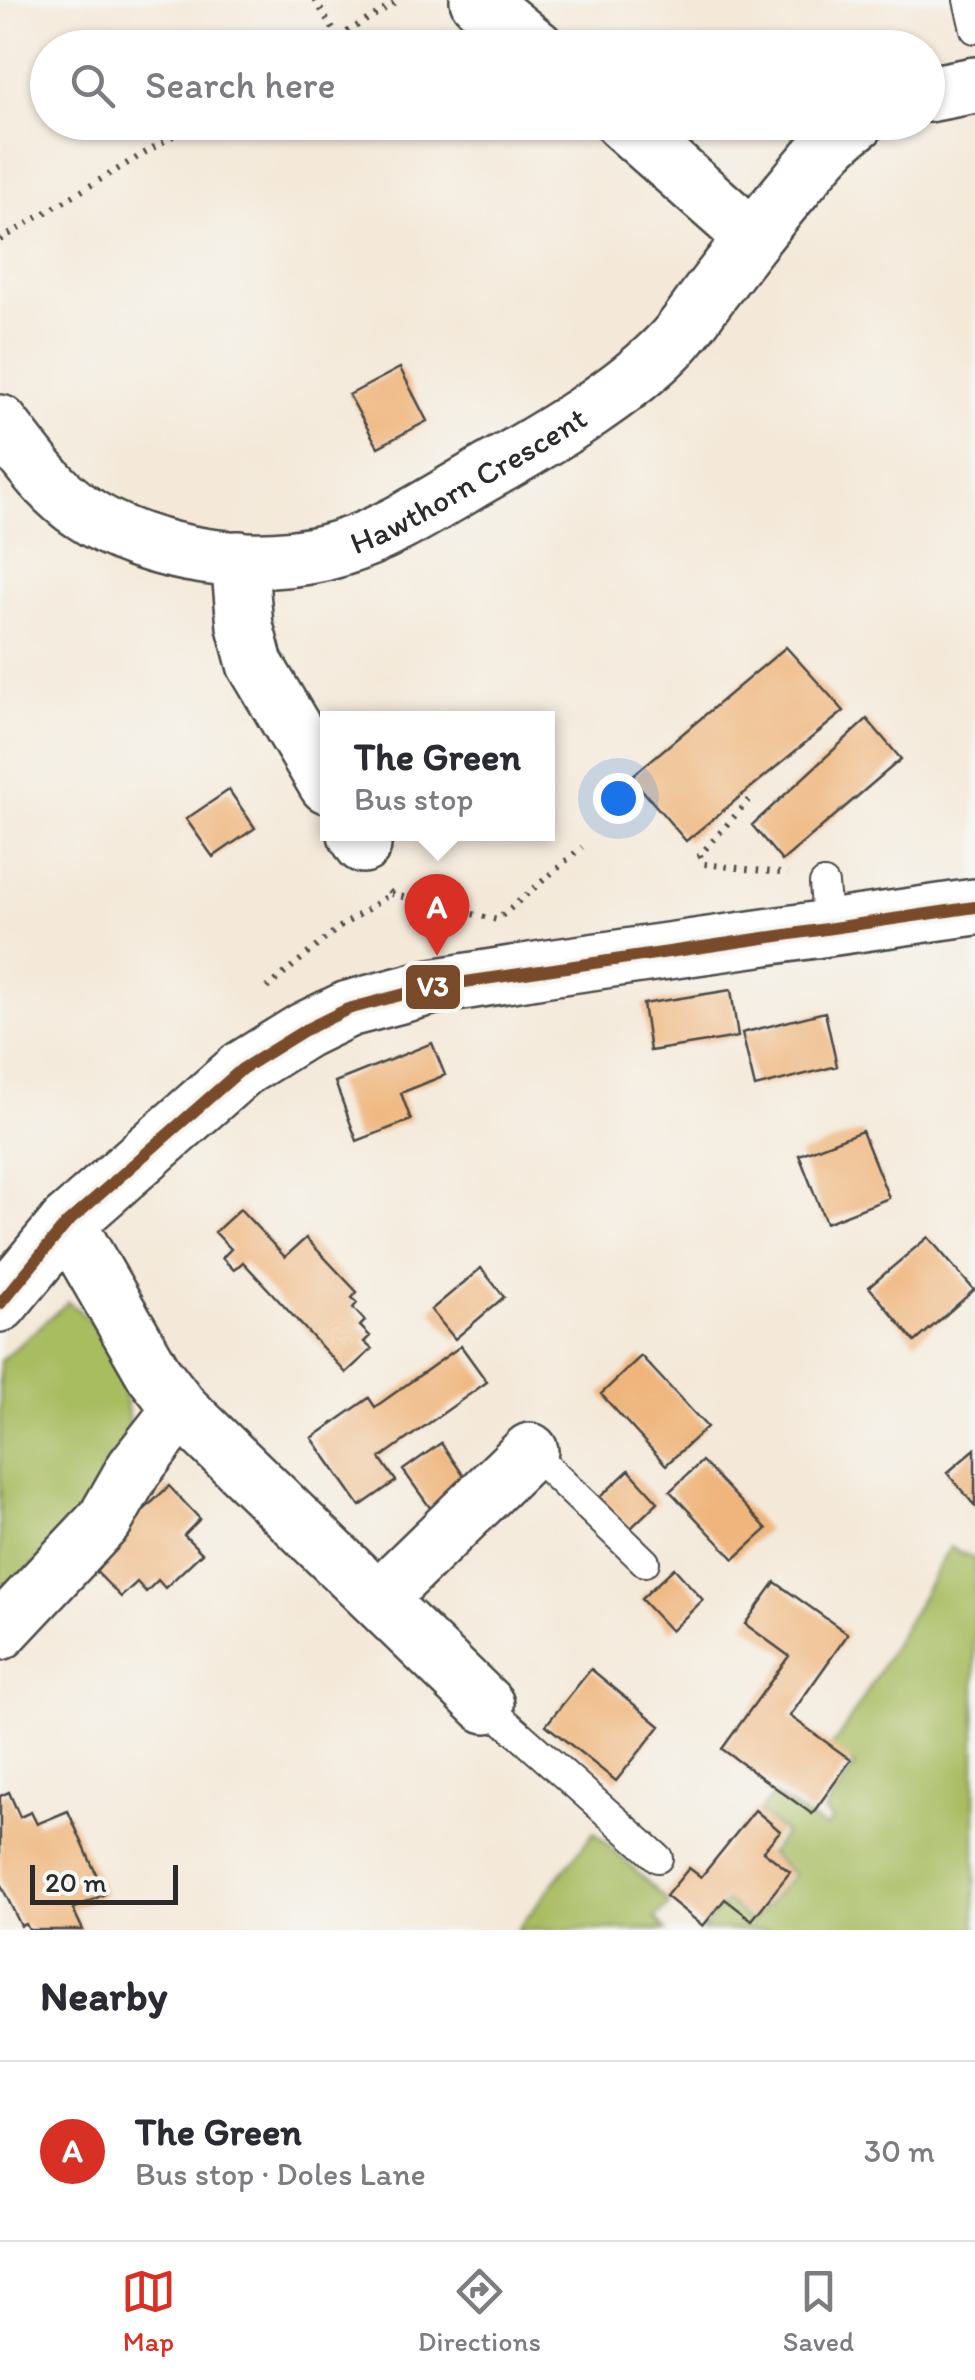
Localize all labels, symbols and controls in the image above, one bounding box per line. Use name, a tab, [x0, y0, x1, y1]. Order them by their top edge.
search box	[30, 30, 945, 140]
icon: search	[65, 58, 120, 113]
text: Search here	[145, 62, 336, 108]
street label: Hawthorn Crescent	[345, 399, 594, 562]
popup	[320, 711, 555, 841]
text: The Green	[354, 734, 521, 780]
your location	[593, 773, 644, 824]
text: Bus stop	[354, 780, 473, 818]
pin: A	[404, 874, 470, 956]
line badge: V3	[404, 963, 462, 1011]
text: V3	[417, 969, 449, 1003]
scale bar	[30, 1860, 178, 1904]
text: 20 m	[45, 1865, 107, 1899]
text: Nearby	[40, 1970, 167, 2021]
text: The Green	[135, 2109, 302, 2155]
text: A	[62, 2132, 83, 2170]
text: 30 m	[864, 2132, 935, 2170]
text: Bus stop · Doles Lane	[135, 2155, 426, 2193]
tab: Map	[121, 2264, 176, 2358]
tab: Directions	[418, 2264, 541, 2358]
tab: Saved	[783, 2264, 854, 2358]

